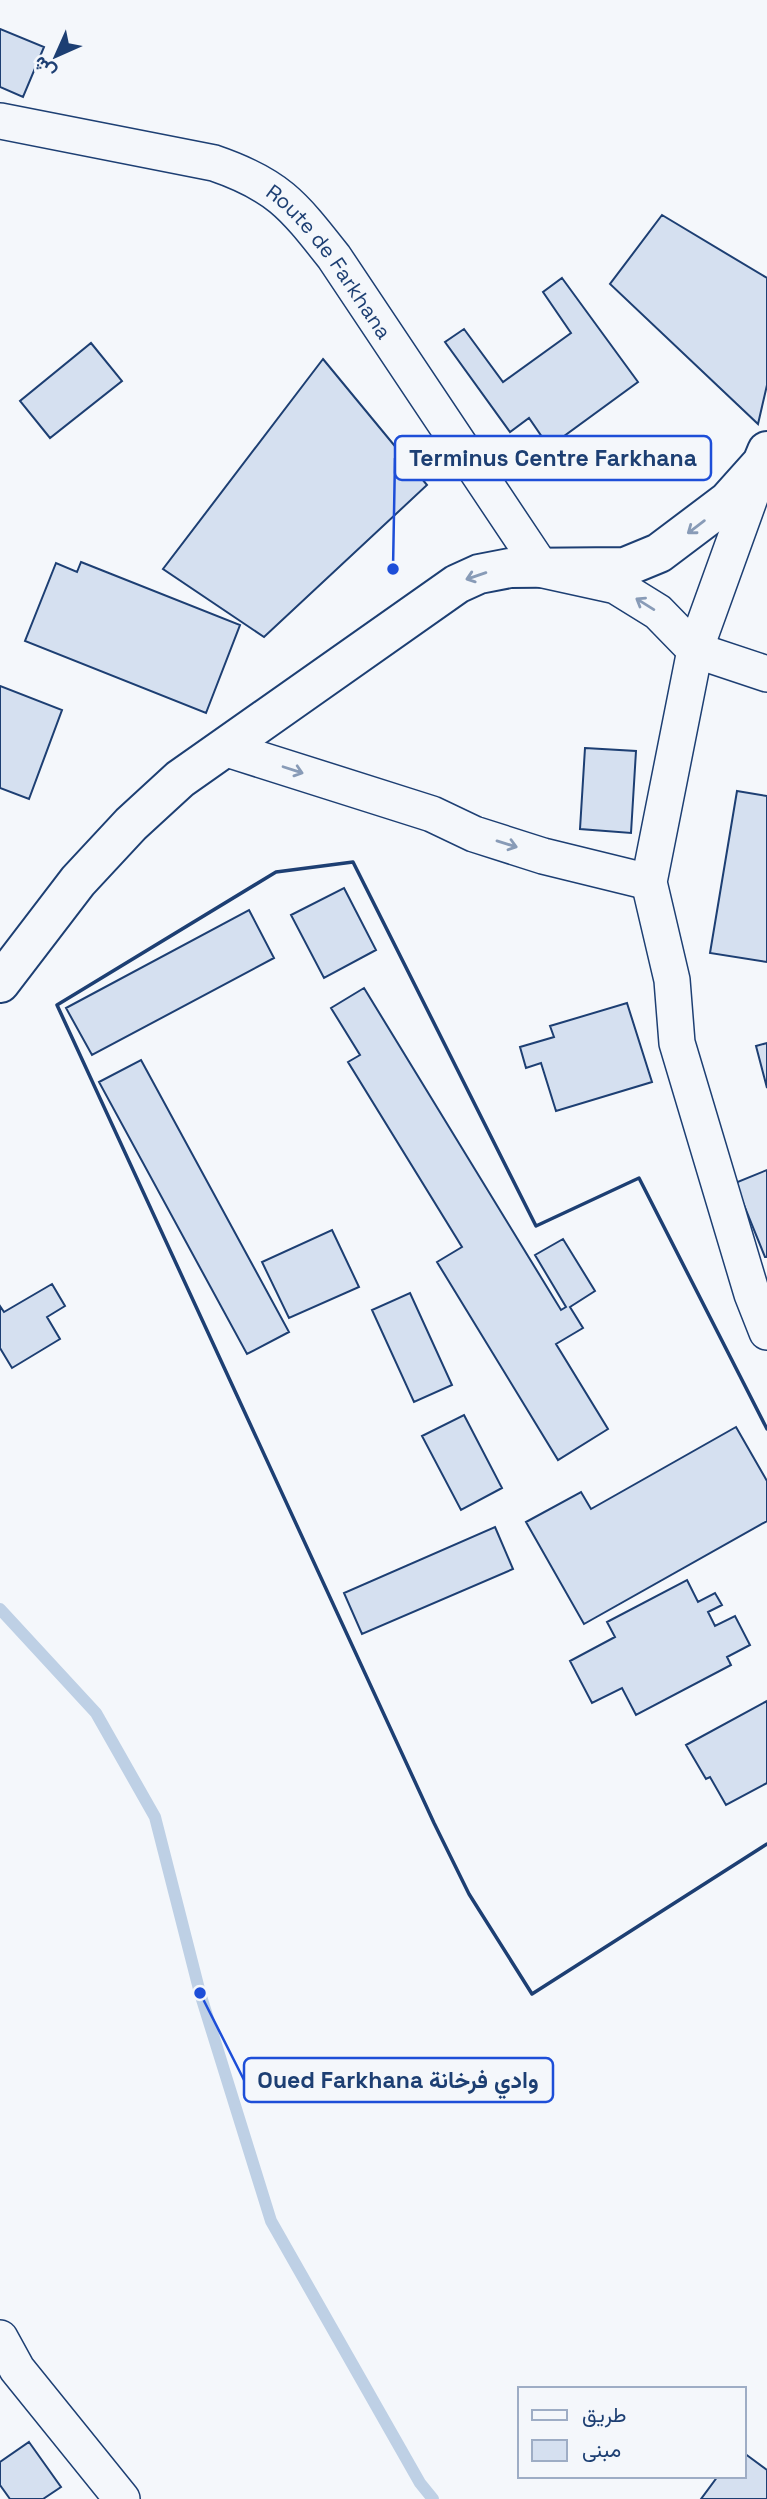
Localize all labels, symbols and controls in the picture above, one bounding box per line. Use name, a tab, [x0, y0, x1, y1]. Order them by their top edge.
north arrow	[21, 21, 91, 91]
text: ش	[27, 51, 61, 85]
street label: Route de Farkhana	[261, 178, 398, 344]
callout: Terminus Centre Farkhana	[395, 436, 711, 480]
text: Terminus Centre Farkhana	[409, 443, 697, 473]
one-way arrow	[687, 520, 705, 535]
one-way arrow	[466, 571, 488, 583]
one-way arrow	[636, 597, 656, 611]
one-way arrow	[281, 764, 303, 777]
one-way arrow	[496, 839, 518, 852]
callout: Oued Farkhana وادي فرخانة	[244, 2058, 553, 2102]
text: Oued Farkhana وادي فرخانة	[257, 2065, 539, 2099]
legend	[518, 2387, 746, 2478]
text: طريق	[582, 2401, 627, 2428]
text: مبنى	[582, 2436, 621, 2463]

